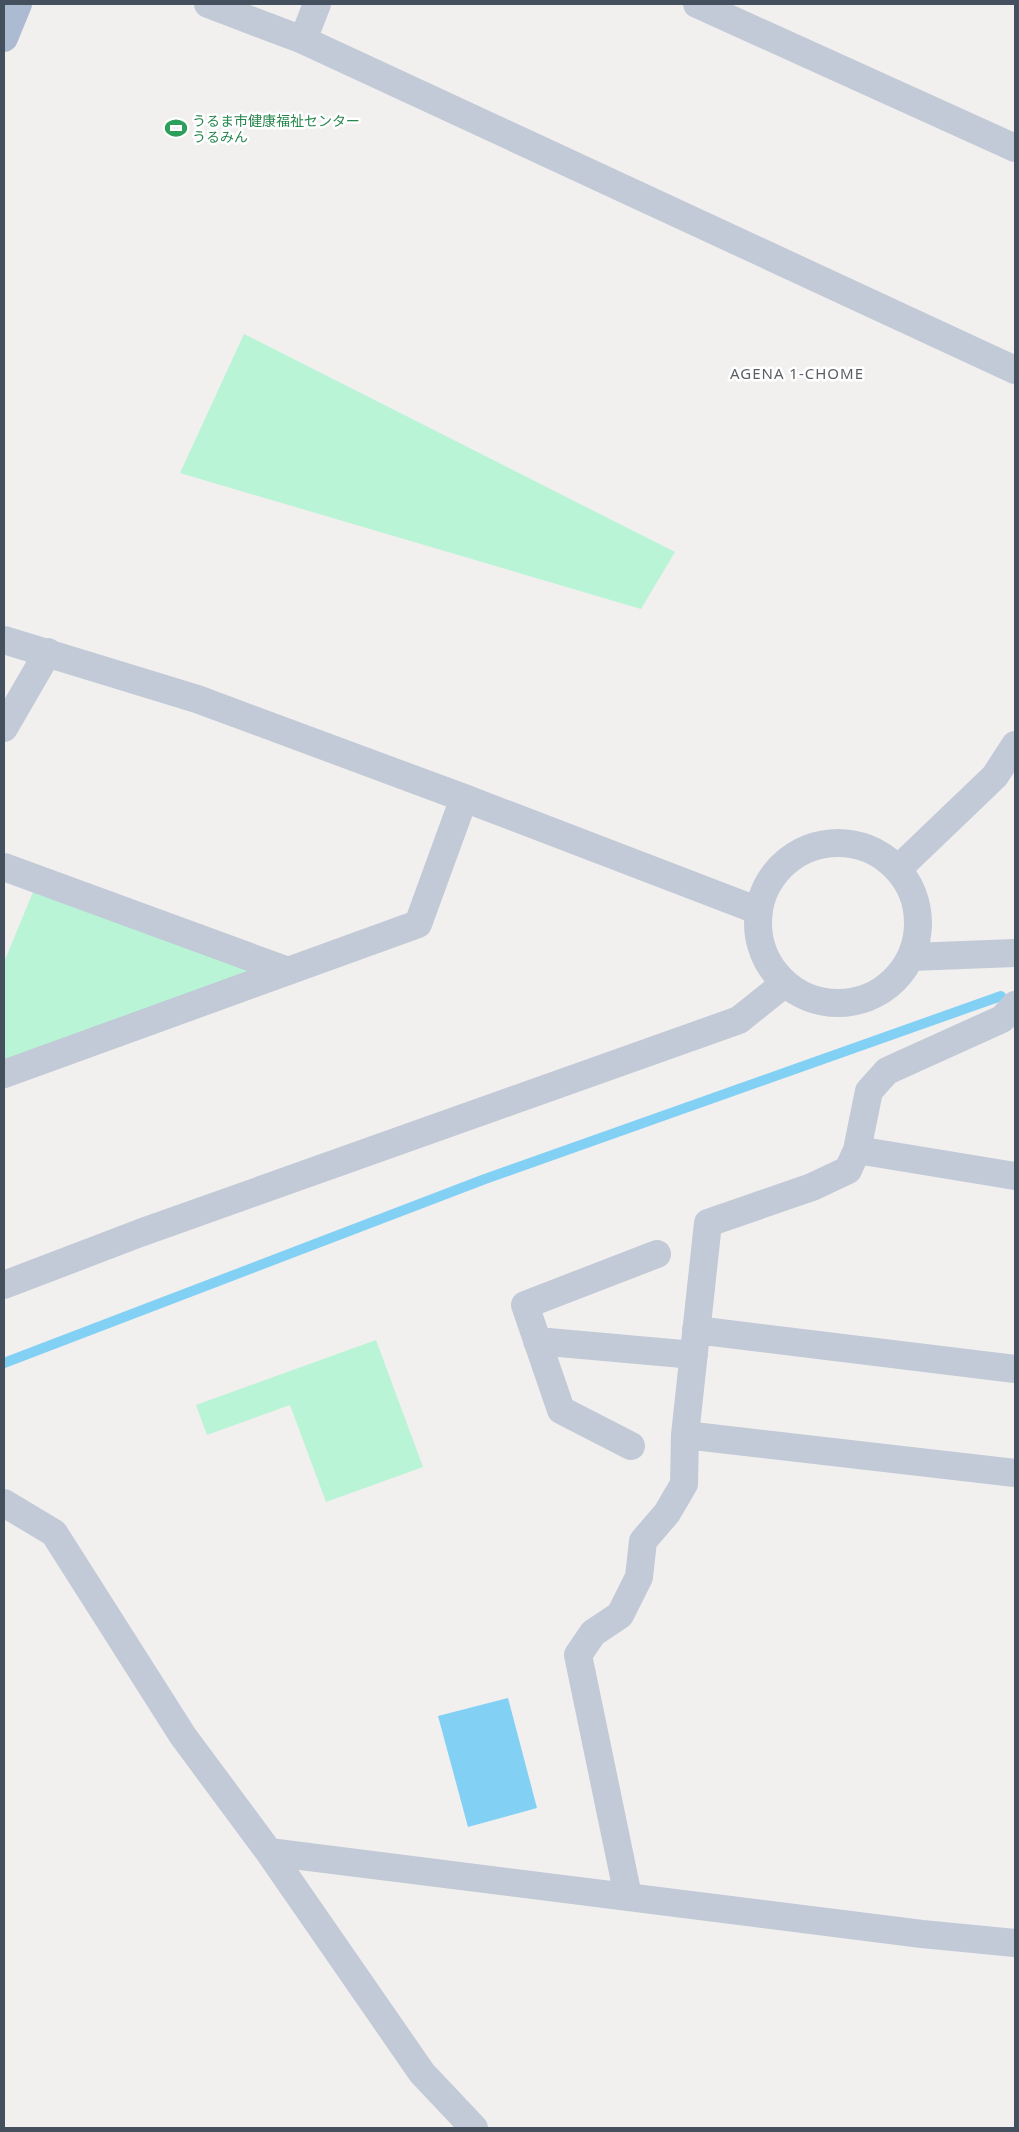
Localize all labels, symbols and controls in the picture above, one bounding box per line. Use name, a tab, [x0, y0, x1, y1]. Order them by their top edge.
place label: うるま市健康福祉センター うるみん	[192, 111, 360, 146]
sports icon: うるま市健康福祉センター うるみん	[163, 115, 189, 141]
district label: AGENA 1-CHOME	[730, 363, 864, 383]

